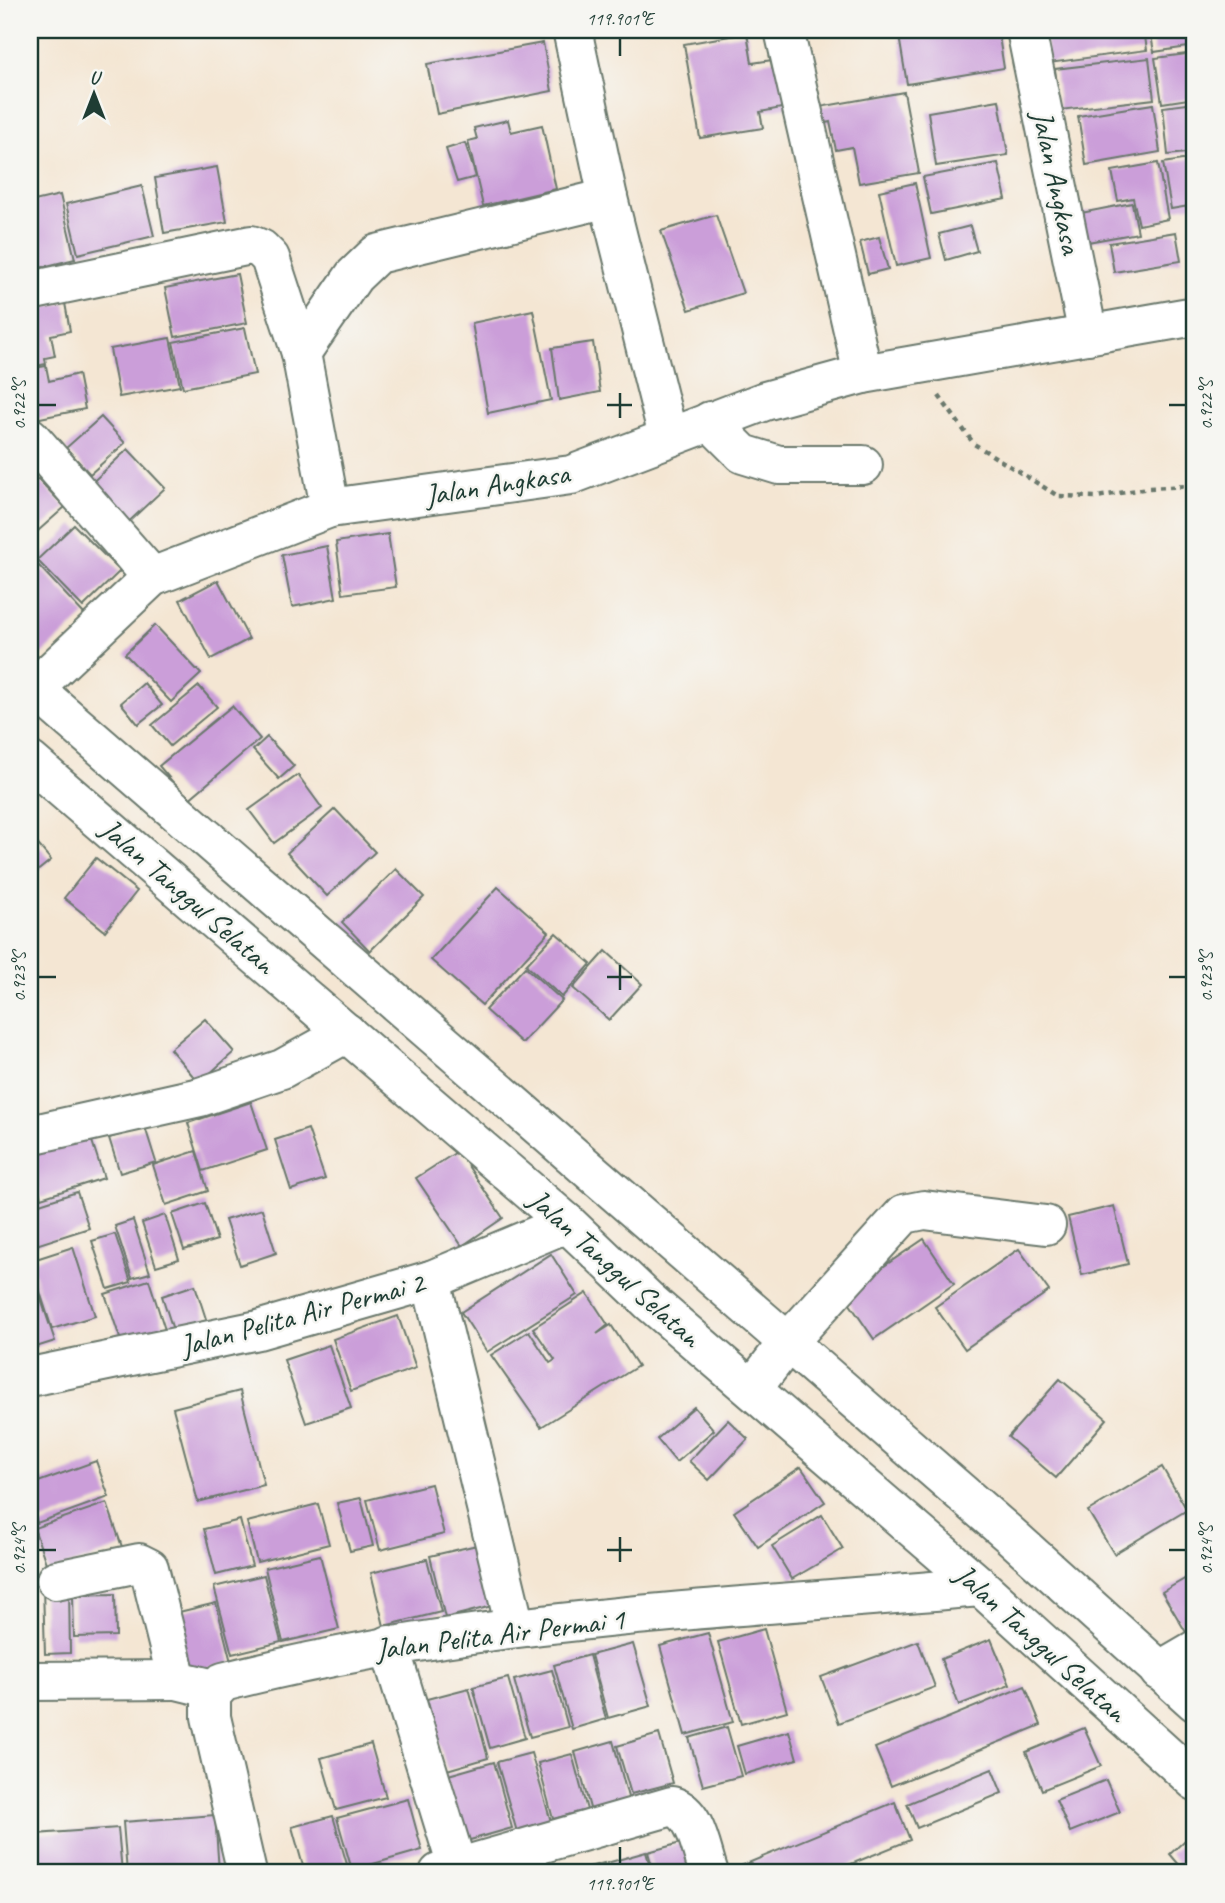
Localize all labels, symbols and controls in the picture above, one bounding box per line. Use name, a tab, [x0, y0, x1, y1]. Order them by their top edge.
text: 119.901°E	[587, 8, 656, 30]
north arrow	[60, 60, 130, 130]
text: U	[89, 66, 102, 90]
street label: Jalan Angkasa	[1023, 105, 1091, 259]
text: 0.922°S	[8, 377, 30, 430]
text: 0.922°S	[1195, 377, 1217, 430]
street label: Jalan Angkasa	[420, 454, 574, 514]
street label: Jalan Tanggul Selatan	[91, 808, 284, 983]
text: 0.923°S	[8, 949, 30, 1002]
text: 0.923°S	[1195, 949, 1217, 1002]
street label: Jalan Tanggul Selatan	[519, 1179, 710, 1357]
street label: Jalan Pelita Air Permai 2	[174, 1263, 430, 1365]
text: 0.924°S	[8, 1522, 30, 1575]
text: 0.924°S	[1195, 1522, 1217, 1575]
street label: Jalan Tanggul Selatan	[945, 1554, 1136, 1732]
street label: Jalan Pelita Air Permai 1	[371, 1600, 628, 1668]
text: 119.901°E	[587, 1873, 656, 1895]

